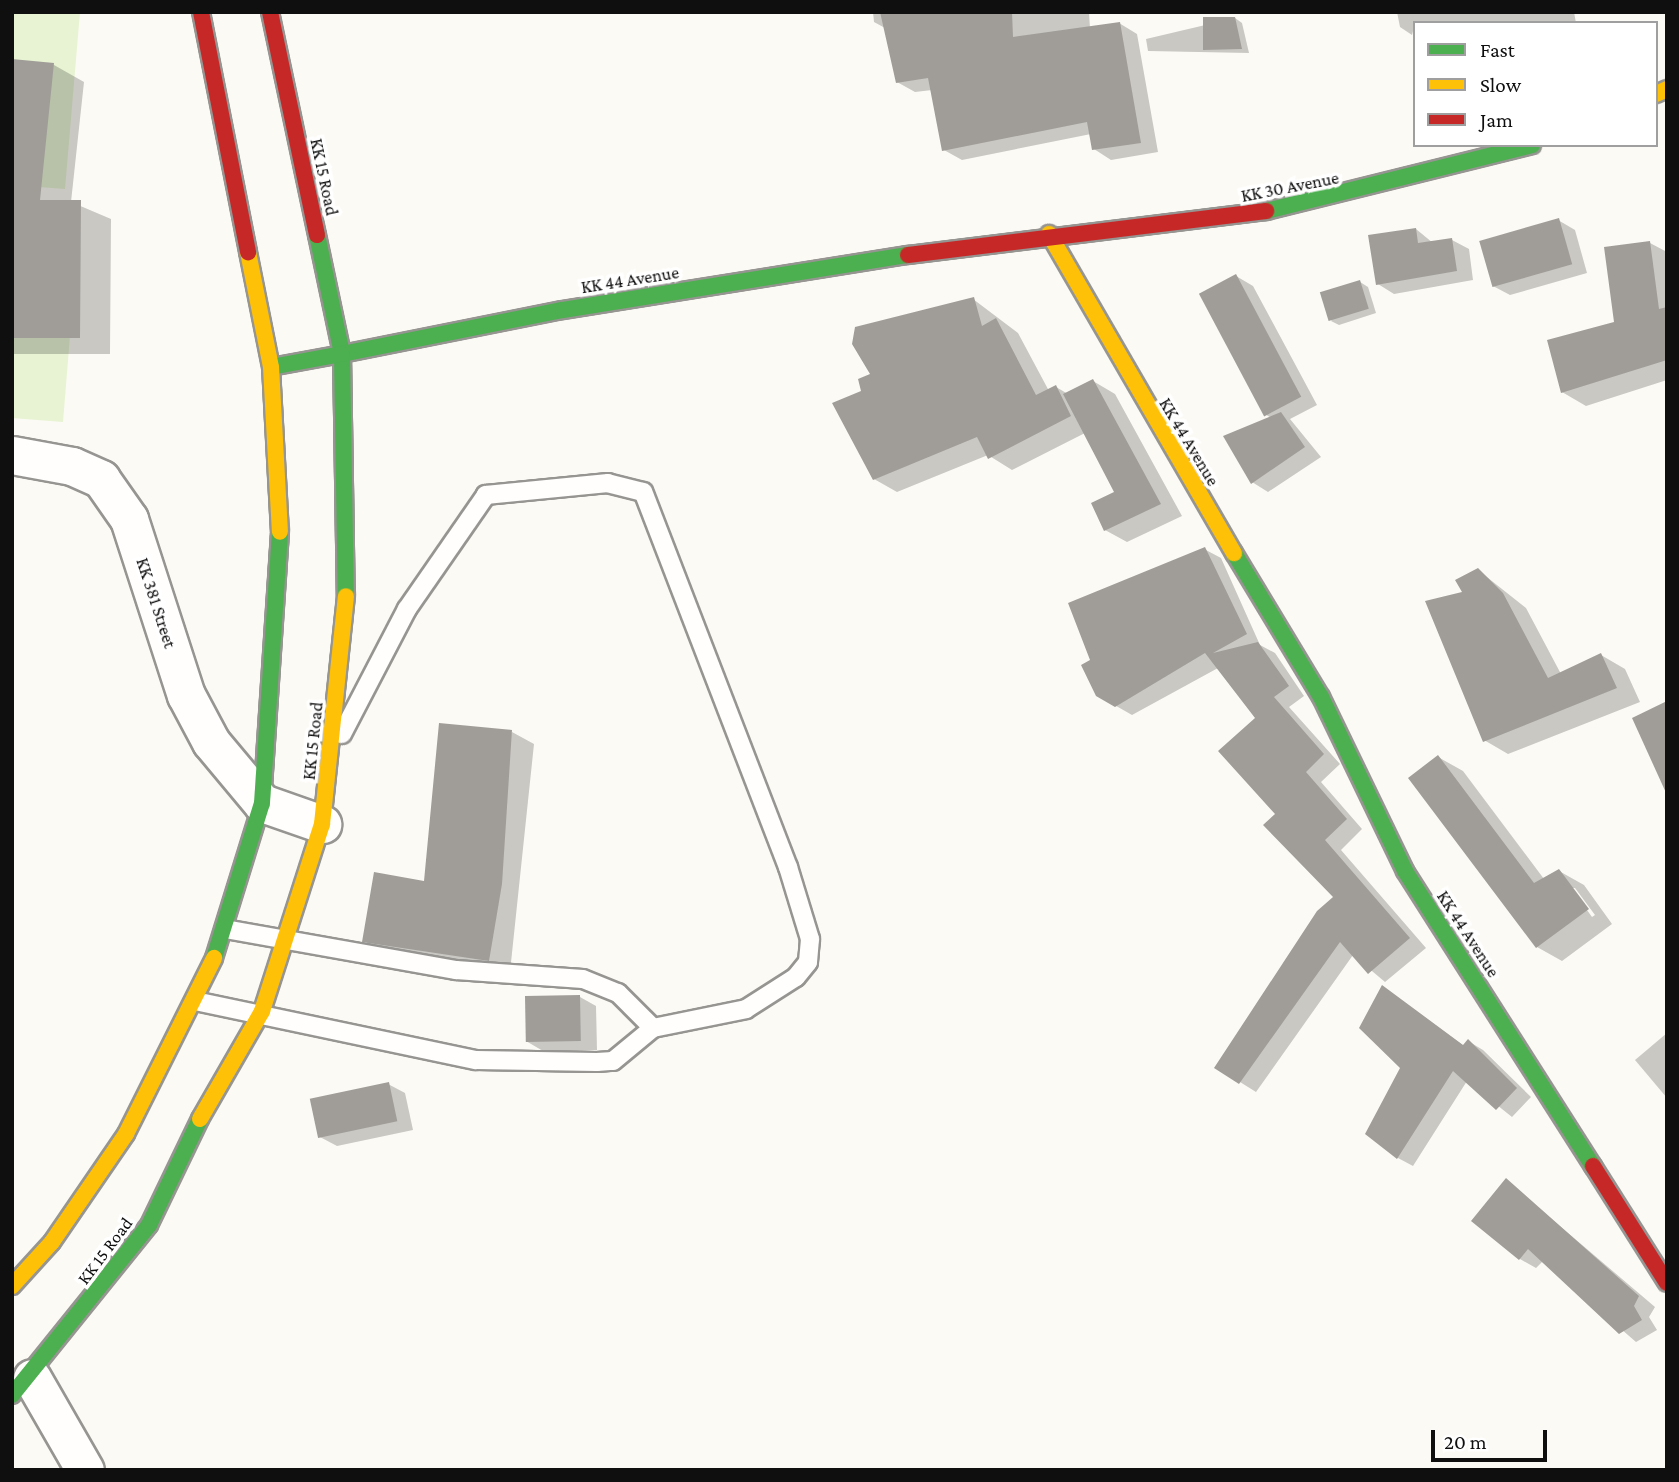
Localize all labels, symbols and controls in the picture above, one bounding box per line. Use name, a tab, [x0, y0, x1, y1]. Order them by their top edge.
legend	[1413, 21, 1658, 147]
text: Fast	[1480, 38, 1515, 62]
text: Slow	[1480, 73, 1521, 97]
text: Jam	[1480, 108, 1513, 132]
street label: KK 15 Road	[305, 136, 343, 218]
street label: KK 30 Avenue	[1239, 167, 1341, 207]
street label: KK 44 Avenue	[580, 262, 680, 298]
street label: KK 44 Avenue	[1154, 394, 1224, 490]
street label: KK 381 Street	[131, 555, 181, 651]
street label: KK 15 Road	[298, 701, 328, 781]
street label: KK 44 Avenue	[1432, 887, 1504, 981]
street label: KK 15 Road	[73, 1213, 137, 1289]
scale bar	[1434, 1416, 1550, 1460]
text: 20 m	[1444, 1430, 1487, 1454]

